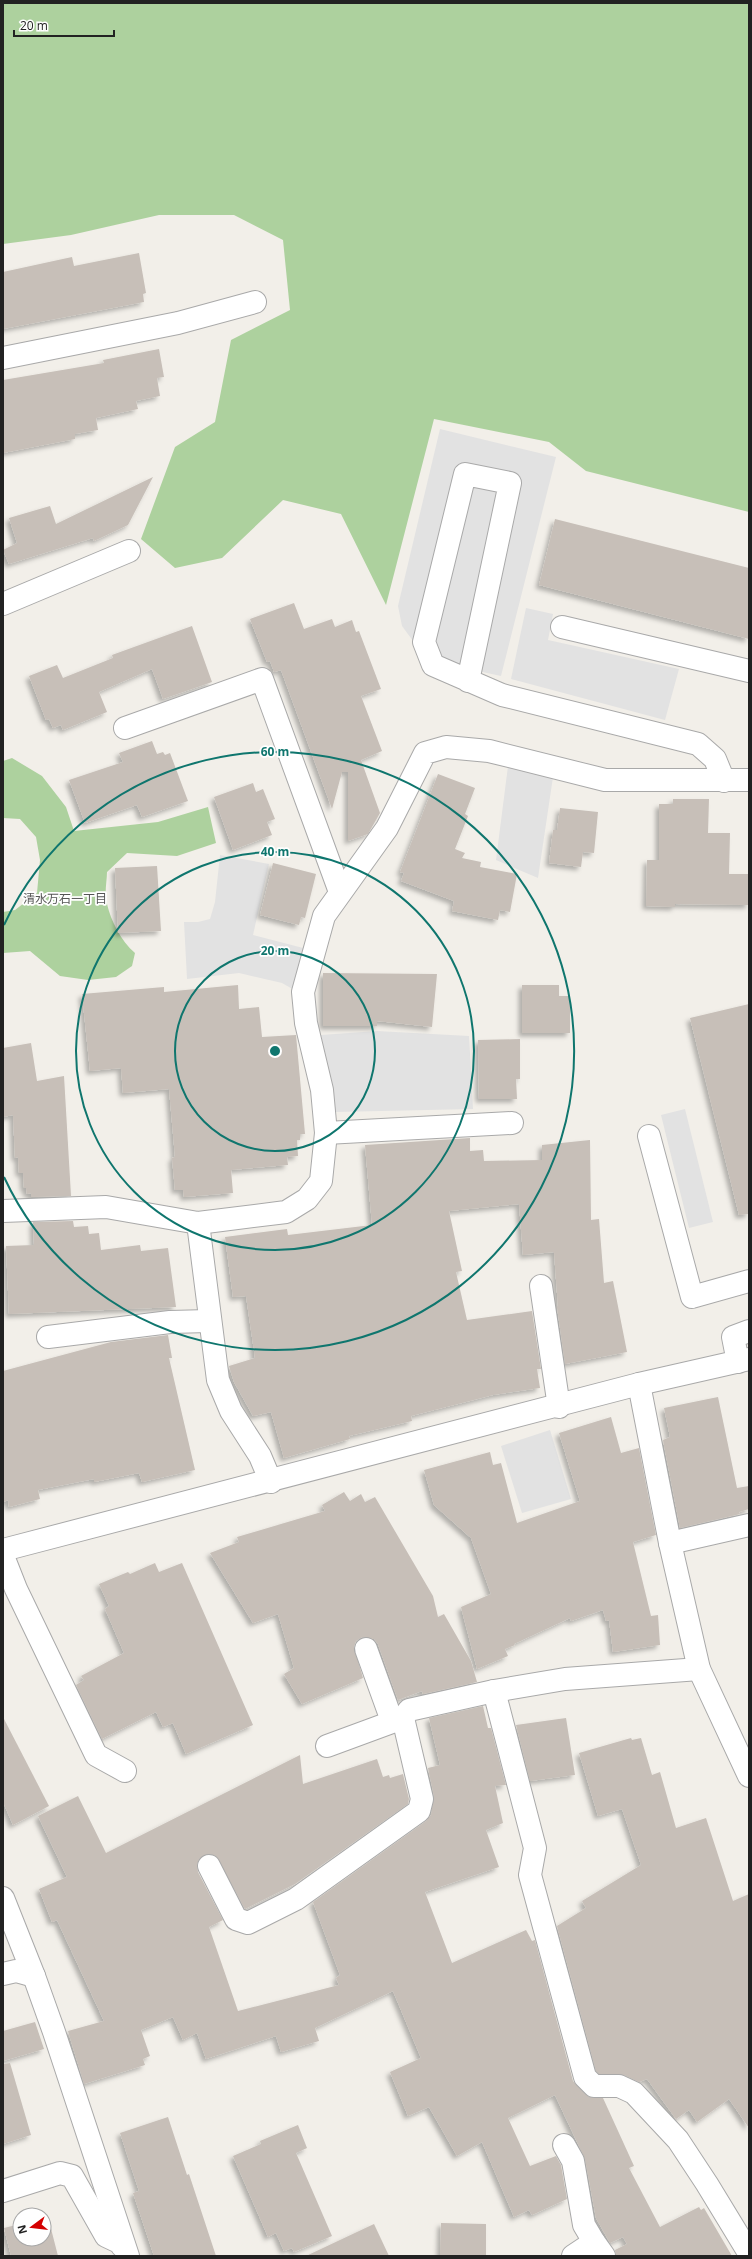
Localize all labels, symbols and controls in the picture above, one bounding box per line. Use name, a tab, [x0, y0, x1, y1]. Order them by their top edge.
scale bar	[14, 12, 114, 38]
text: 20 m	[20, 17, 48, 34]
text: 60 m	[261, 743, 289, 760]
text: 40 m	[261, 843, 289, 860]
district label: 清水万石一丁目	[23, 890, 107, 907]
text: 20 m	[261, 942, 289, 959]
centre of rings	[268, 1044, 282, 1058]
north arrow	[12, 2207, 52, 2247]
text: N	[13, 2223, 30, 2236]

